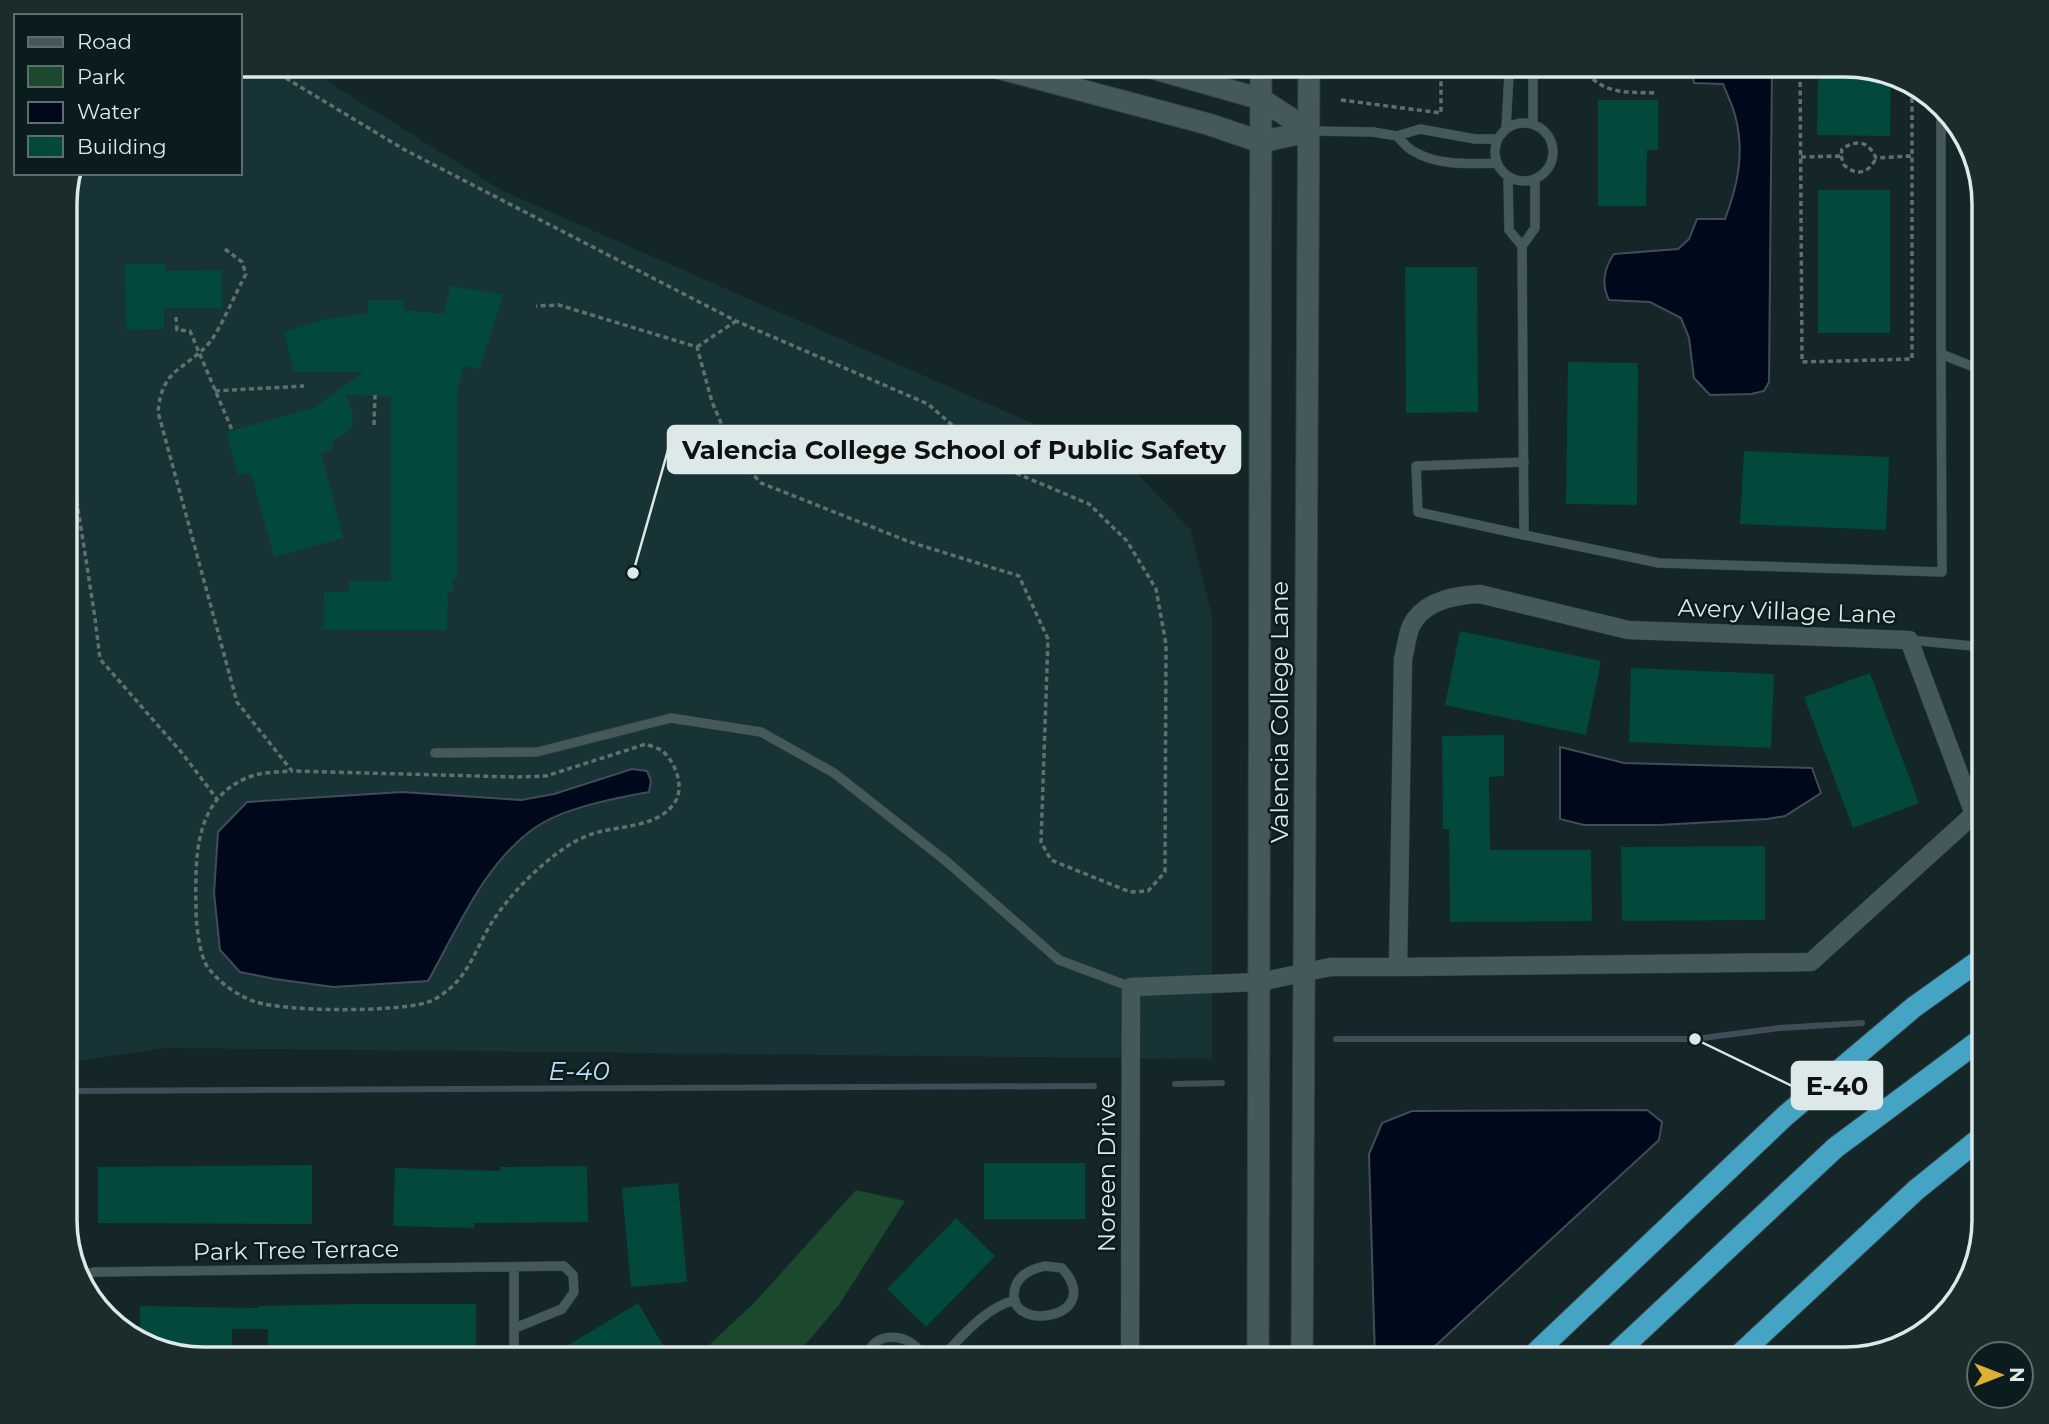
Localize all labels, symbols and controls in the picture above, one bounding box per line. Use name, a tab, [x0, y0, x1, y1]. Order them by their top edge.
legend	[14, 14, 242, 175]
text: Road	[77, 29, 132, 54]
text: Park	[77, 64, 125, 89]
text: Water	[77, 99, 141, 124]
text: Building	[77, 134, 167, 159]
callout: Valencia College School of Public Safety	[668, 426, 1240, 473]
text: Valencia College School of Public Safety	[681, 434, 1227, 466]
street label: Valencia College Lane	[1265, 581, 1294, 843]
street label: Avery Village Lane	[1677, 593, 1897, 629]
water label: E-40	[548, 1055, 610, 1087]
callout: E-40	[1792, 1062, 1882, 1109]
text: E-40	[1806, 1070, 1868, 1102]
street label: Noreen Drive	[1092, 1094, 1121, 1252]
street label: Park Tree Terrace	[193, 1234, 399, 1266]
north arrow	[1965, 1340, 2035, 1410]
text: N	[2005, 1367, 2028, 1383]

